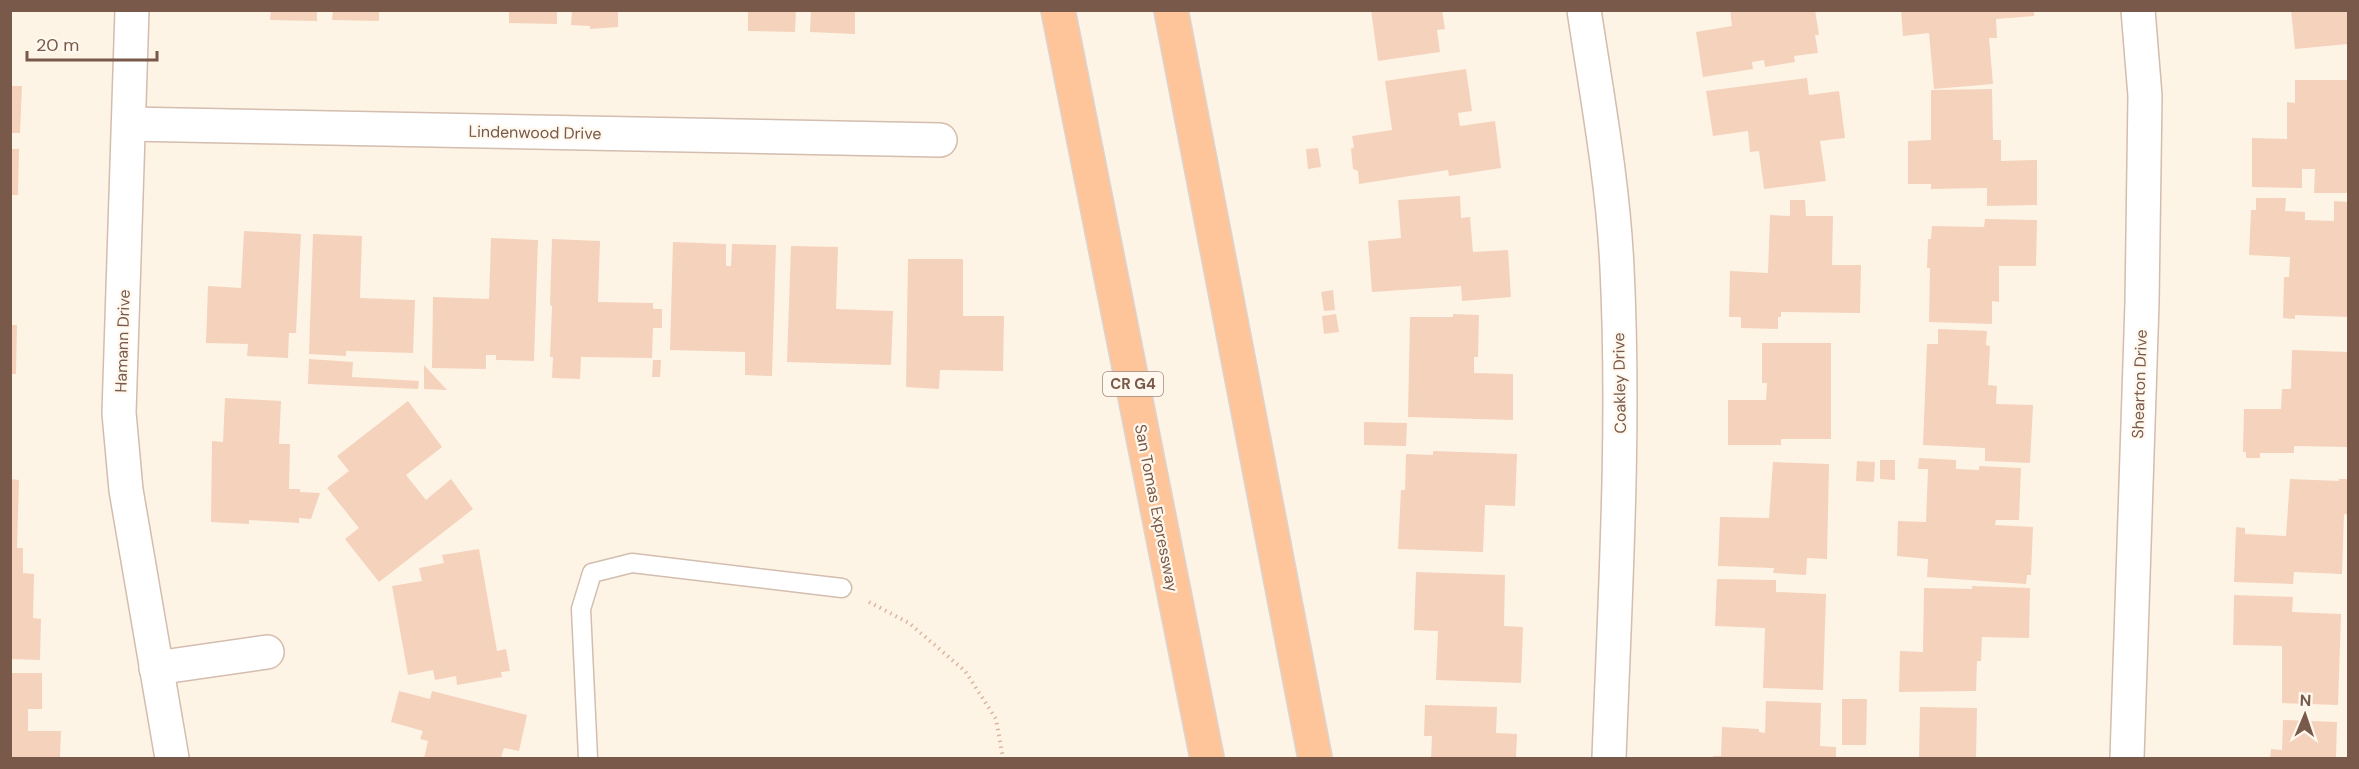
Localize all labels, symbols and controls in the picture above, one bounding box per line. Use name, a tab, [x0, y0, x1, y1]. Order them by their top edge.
scale bar	[27, 24, 158, 62]
text: 20 m	[36, 33, 79, 57]
street label: Lindenwood Drive	[468, 121, 602, 144]
street label: Hamann Drive	[110, 289, 135, 393]
street label: Shearton Drive	[2127, 329, 2152, 439]
street label: Coakley Drive	[1608, 332, 1631, 434]
road number: CR G4	[1103, 372, 1163, 396]
street label: San Tomas Expressway	[1130, 422, 1183, 594]
north arrow	[2275, 685, 2335, 745]
text: N	[2299, 690, 2312, 711]

